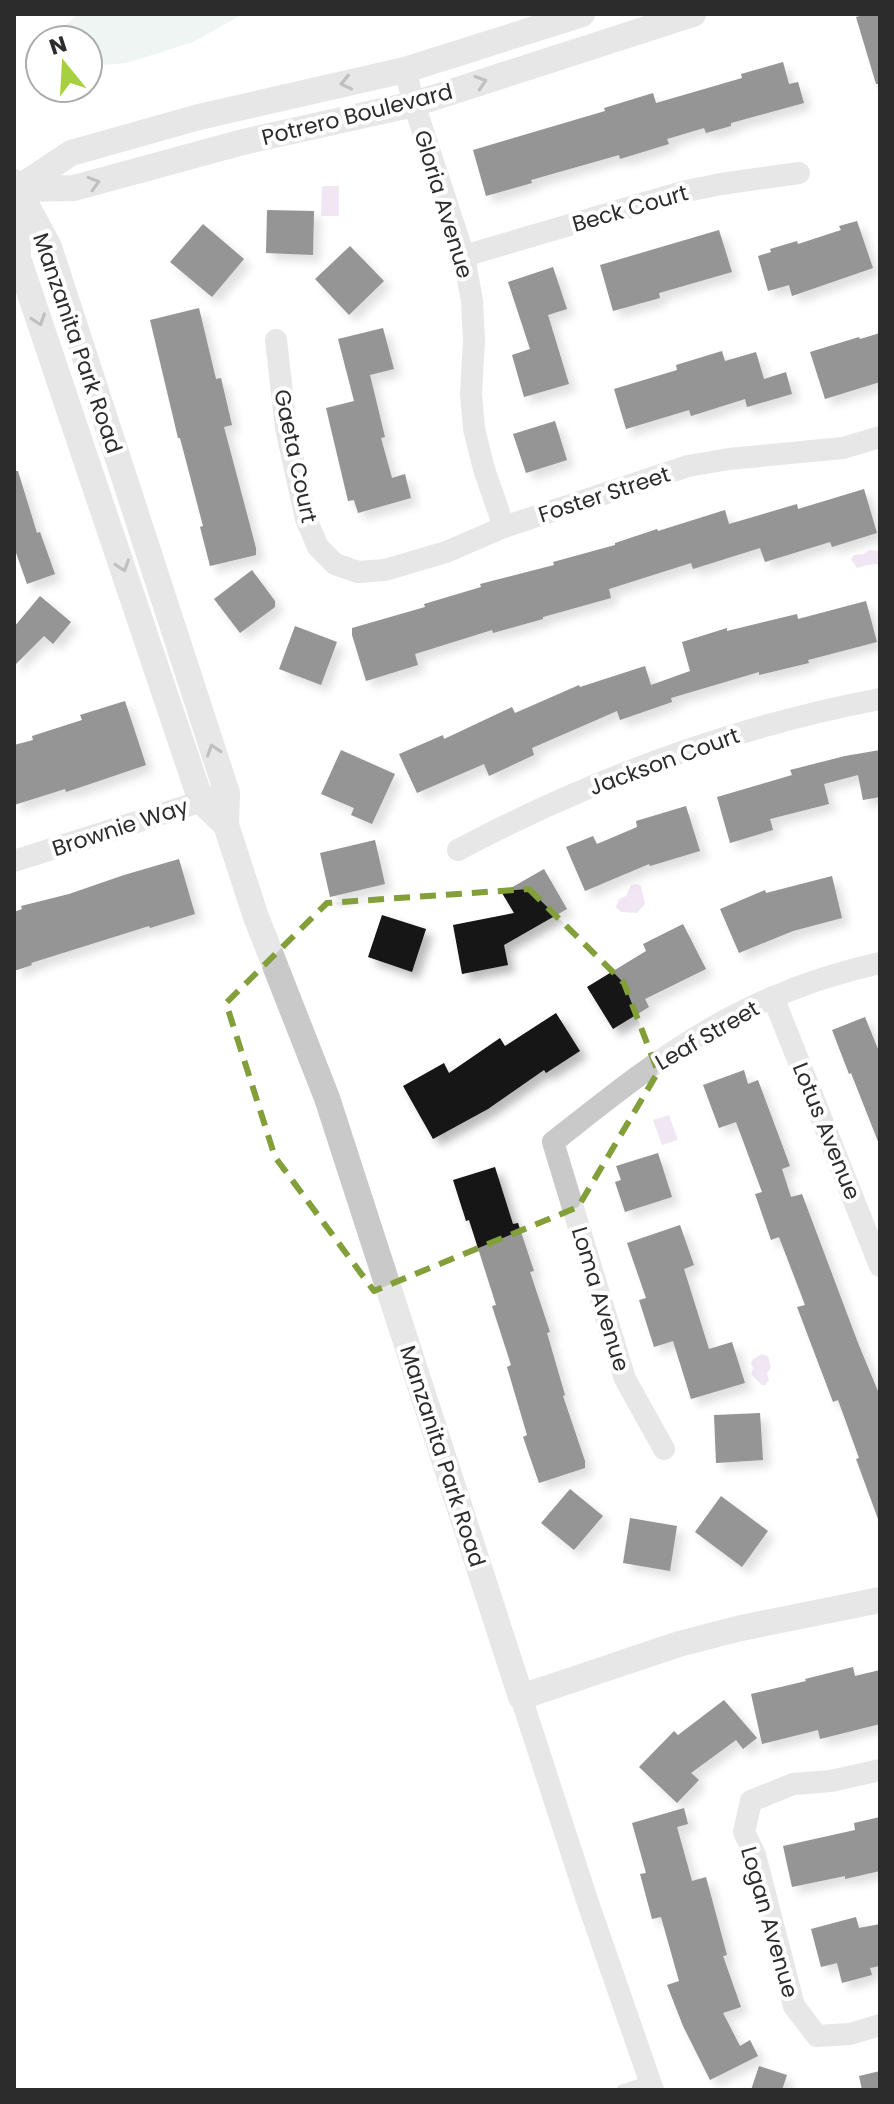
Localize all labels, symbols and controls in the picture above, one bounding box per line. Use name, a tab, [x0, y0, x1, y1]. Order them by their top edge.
north arrow	[24, 24, 104, 104]
text: N	[45, 28, 71, 63]
one-way arrow	[340, 74, 354, 91]
street label: Potrero Boulevard	[258, 76, 456, 153]
one-way arrow	[473, 76, 487, 92]
street label: Gloria Avenue	[406, 126, 481, 282]
one-way arrow	[86, 175, 100, 192]
street label: Beck Court	[569, 177, 692, 240]
street label: Manzanita Park Road	[25, 229, 130, 458]
one-way arrow	[29, 312, 45, 326]
street label: Gaeta Court	[266, 386, 325, 526]
street label: Foster Street	[534, 459, 674, 530]
one-way arrow	[113, 558, 129, 572]
street label: Jackson Court	[585, 720, 744, 803]
one-way arrow	[206, 743, 222, 757]
street label: Brownie Way	[48, 791, 193, 864]
street label: Leaf Street	[649, 993, 765, 1078]
street label: Lotus Avenue	[785, 1058, 868, 1205]
street label: Loma Avenue	[564, 1223, 637, 1375]
street label: Manzanita Park Road	[392, 1341, 493, 1571]
street label: Logan Avenue	[733, 1843, 806, 2001]

